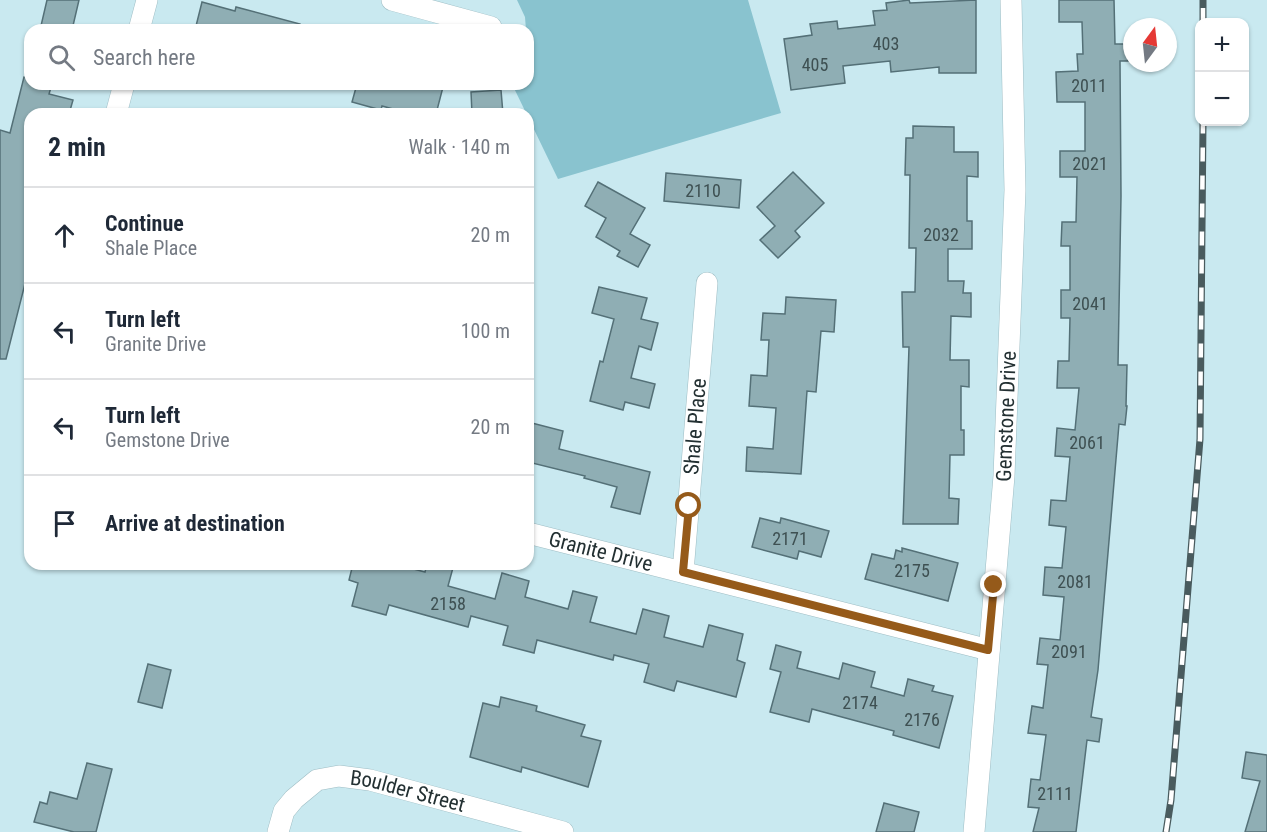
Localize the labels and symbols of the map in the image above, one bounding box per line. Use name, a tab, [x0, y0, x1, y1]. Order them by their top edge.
north arrow	[1123, 18, 1177, 72]
house number: 403	[873, 33, 899, 54]
house number: 405	[802, 54, 828, 75]
house number: 2011	[1071, 75, 1107, 96]
house number: 2021	[1072, 153, 1108, 174]
house number: 2110	[685, 180, 721, 201]
house number: 2032	[923, 224, 959, 245]
house number: 2041	[1072, 293, 1108, 314]
street label: Gemstone Drive	[992, 350, 1021, 482]
street label: Shale Place	[679, 377, 711, 476]
house number: 2061	[1069, 432, 1105, 453]
route start	[675, 492, 701, 518]
street label: Granite Drive	[546, 527, 655, 576]
house number: 2171	[772, 528, 808, 549]
house number: 2175	[894, 560, 930, 581]
route end	[980, 571, 1006, 597]
house number: 2081	[1057, 571, 1093, 592]
house number: 2158	[430, 593, 466, 614]
house number: 2091	[1051, 641, 1087, 662]
house number: 2174	[842, 692, 878, 713]
house number: 2176	[904, 709, 940, 730]
street label: Boulder Street	[349, 766, 468, 817]
house number: 2111	[1037, 783, 1073, 804]

